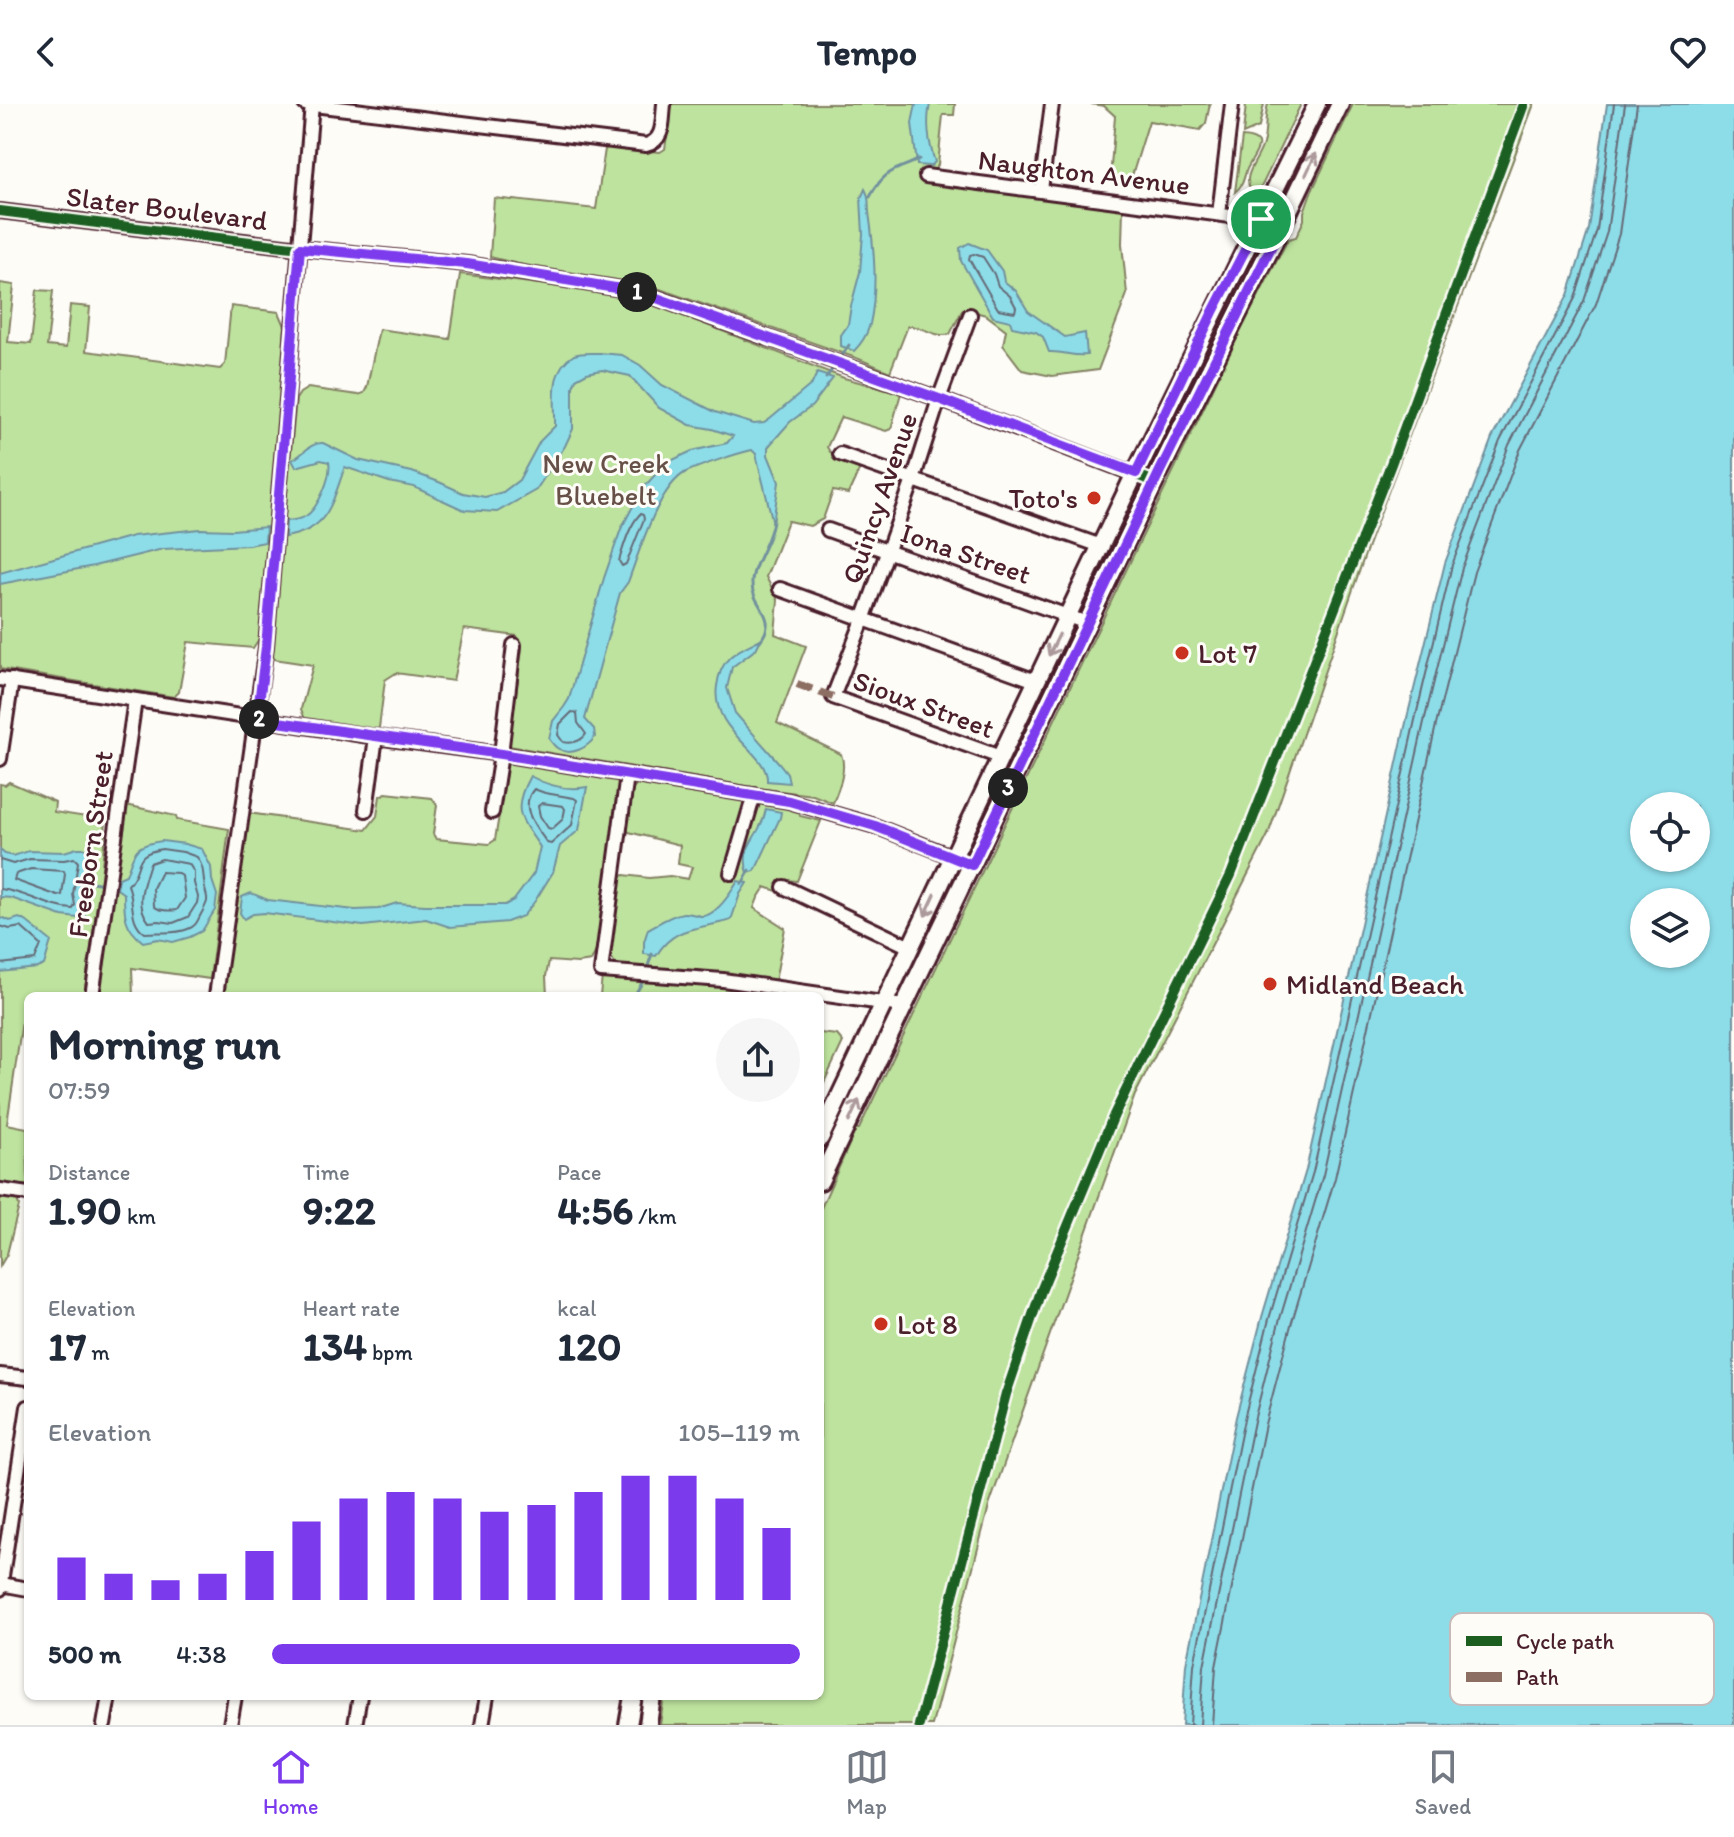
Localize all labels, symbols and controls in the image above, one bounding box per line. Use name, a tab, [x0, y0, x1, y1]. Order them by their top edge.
icon: back	[24, 30, 68, 74]
icon: heart	[1666, 30, 1710, 74]
text: Tempo	[817, 31, 917, 74]
street label: Naughton Avenue	[976, 142, 1192, 202]
one-way arrow	[1304, 152, 1319, 176]
street label: Slater Boulevard	[64, 179, 270, 237]
pin	[1227, 185, 1295, 253]
icon: arrive	[1239, 197, 1283, 241]
pin: 1	[617, 272, 657, 312]
text: 1	[632, 278, 642, 305]
street label: Quincy Avenue	[834, 408, 924, 588]
park label: New Creek Bluebelt	[542, 446, 670, 512]
place label: Toto's	[1008, 481, 1078, 515]
marker: Toto's	[1085, 489, 1103, 507]
street label: Iona Street	[896, 515, 1036, 591]
one-way arrow	[1046, 633, 1061, 657]
place label: Lot 7	[1198, 636, 1257, 670]
marker: Lot 7	[1173, 644, 1191, 662]
street label: Sioux Street	[849, 663, 999, 745]
pin: 2	[239, 699, 279, 739]
text: 2	[253, 705, 265, 732]
street label: Freeborn Street	[60, 748, 120, 940]
pin: 3	[988, 768, 1028, 808]
text: 3	[1002, 774, 1014, 801]
map controls	[1630, 792, 1710, 968]
button: locate	[1630, 792, 1710, 872]
button: layers	[1630, 888, 1710, 968]
one-way arrow	[922, 893, 937, 917]
place label: Midland Beach	[1286, 967, 1464, 1001]
marker: Midland Beach	[1261, 975, 1279, 993]
text: Morning run	[48, 1017, 281, 1070]
button: share	[716, 1018, 800, 1102]
text: 07:59	[48, 1074, 111, 1106]
one-way arrow	[847, 1099, 862, 1123]
text: Distance	[48, 1159, 130, 1186]
text: Time	[303, 1159, 350, 1186]
text: Pace	[557, 1159, 601, 1186]
text: 1.90	[48, 1186, 122, 1234]
text: 9:22	[303, 1186, 375, 1234]
text: 4:56	[557, 1186, 633, 1234]
text: km	[122, 1203, 156, 1230]
text: /km	[633, 1203, 677, 1230]
text: Elevation	[48, 1295, 135, 1322]
text: Heart rate	[303, 1295, 400, 1322]
text: kcal	[557, 1295, 596, 1322]
place label: Lot 8	[897, 1307, 958, 1341]
marker: Lot 8	[872, 1315, 890, 1333]
text: 17	[48, 1322, 86, 1370]
text: 134	[303, 1322, 367, 1370]
text: 120	[557, 1322, 622, 1370]
text: m	[86, 1339, 110, 1366]
text: bpm	[367, 1339, 413, 1366]
text: Elevation	[48, 1416, 151, 1448]
text: 105–119 m	[678, 1416, 800, 1448]
legend	[1450, 1613, 1714, 1705]
text: Cycle path	[1516, 1628, 1615, 1655]
text: 500 m	[48, 1638, 121, 1670]
text: 4:38	[176, 1638, 226, 1670]
text: Path	[1516, 1664, 1559, 1691]
tab: Home	[263, 1745, 319, 1820]
tab: Map	[845, 1745, 889, 1820]
tab: Saved	[1415, 1745, 1471, 1820]

